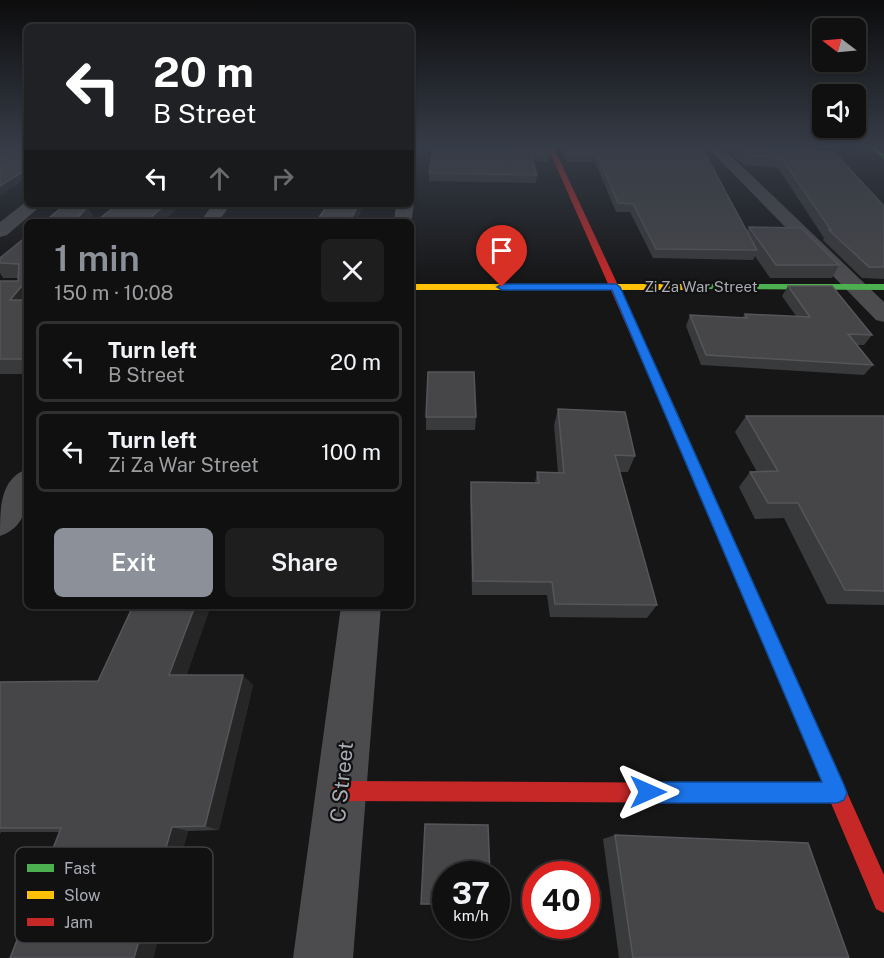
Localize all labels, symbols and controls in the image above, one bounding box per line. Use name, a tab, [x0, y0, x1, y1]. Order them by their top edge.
north arrow	[812, 18, 866, 72]
map controls	[812, 18, 866, 138]
text: 20 m	[153, 47, 254, 96]
icon: left	[54, 48, 132, 126]
button: sound	[812, 84, 866, 138]
text: B Street	[153, 97, 257, 129]
icon: left	[140, 162, 173, 195]
icon: ahead	[203, 162, 236, 195]
icon: right	[266, 162, 299, 195]
pin	[476, 225, 527, 287]
icon: arrive	[485, 234, 518, 267]
text: 1 min	[54, 237, 140, 279]
button: close	[321, 239, 384, 302]
street label: Zi Za War Street	[644, 278, 758, 295]
text: 150 m · 10:08	[54, 281, 173, 305]
text: Turn left	[108, 337, 197, 363]
icon: left	[57, 345, 90, 378]
text: 20 m	[330, 349, 381, 375]
text: B Street	[108, 363, 185, 387]
text: Turn left	[108, 427, 197, 453]
icon: left	[57, 435, 90, 468]
text: 100 m	[321, 439, 381, 465]
text: Zi Za War Street	[108, 453, 259, 477]
button: Exit	[54, 528, 213, 597]
button: Share	[225, 528, 384, 597]
street label: C Street	[325, 740, 358, 823]
position arrow	[616, 760, 680, 824]
legend	[15, 847, 213, 943]
text: Fast	[64, 859, 96, 878]
speed limit sign: 40	[522, 861, 600, 939]
text: 37	[452, 875, 490, 911]
text: Slow	[64, 886, 101, 905]
text: km/h	[453, 907, 489, 924]
text: Jam	[64, 913, 93, 932]

